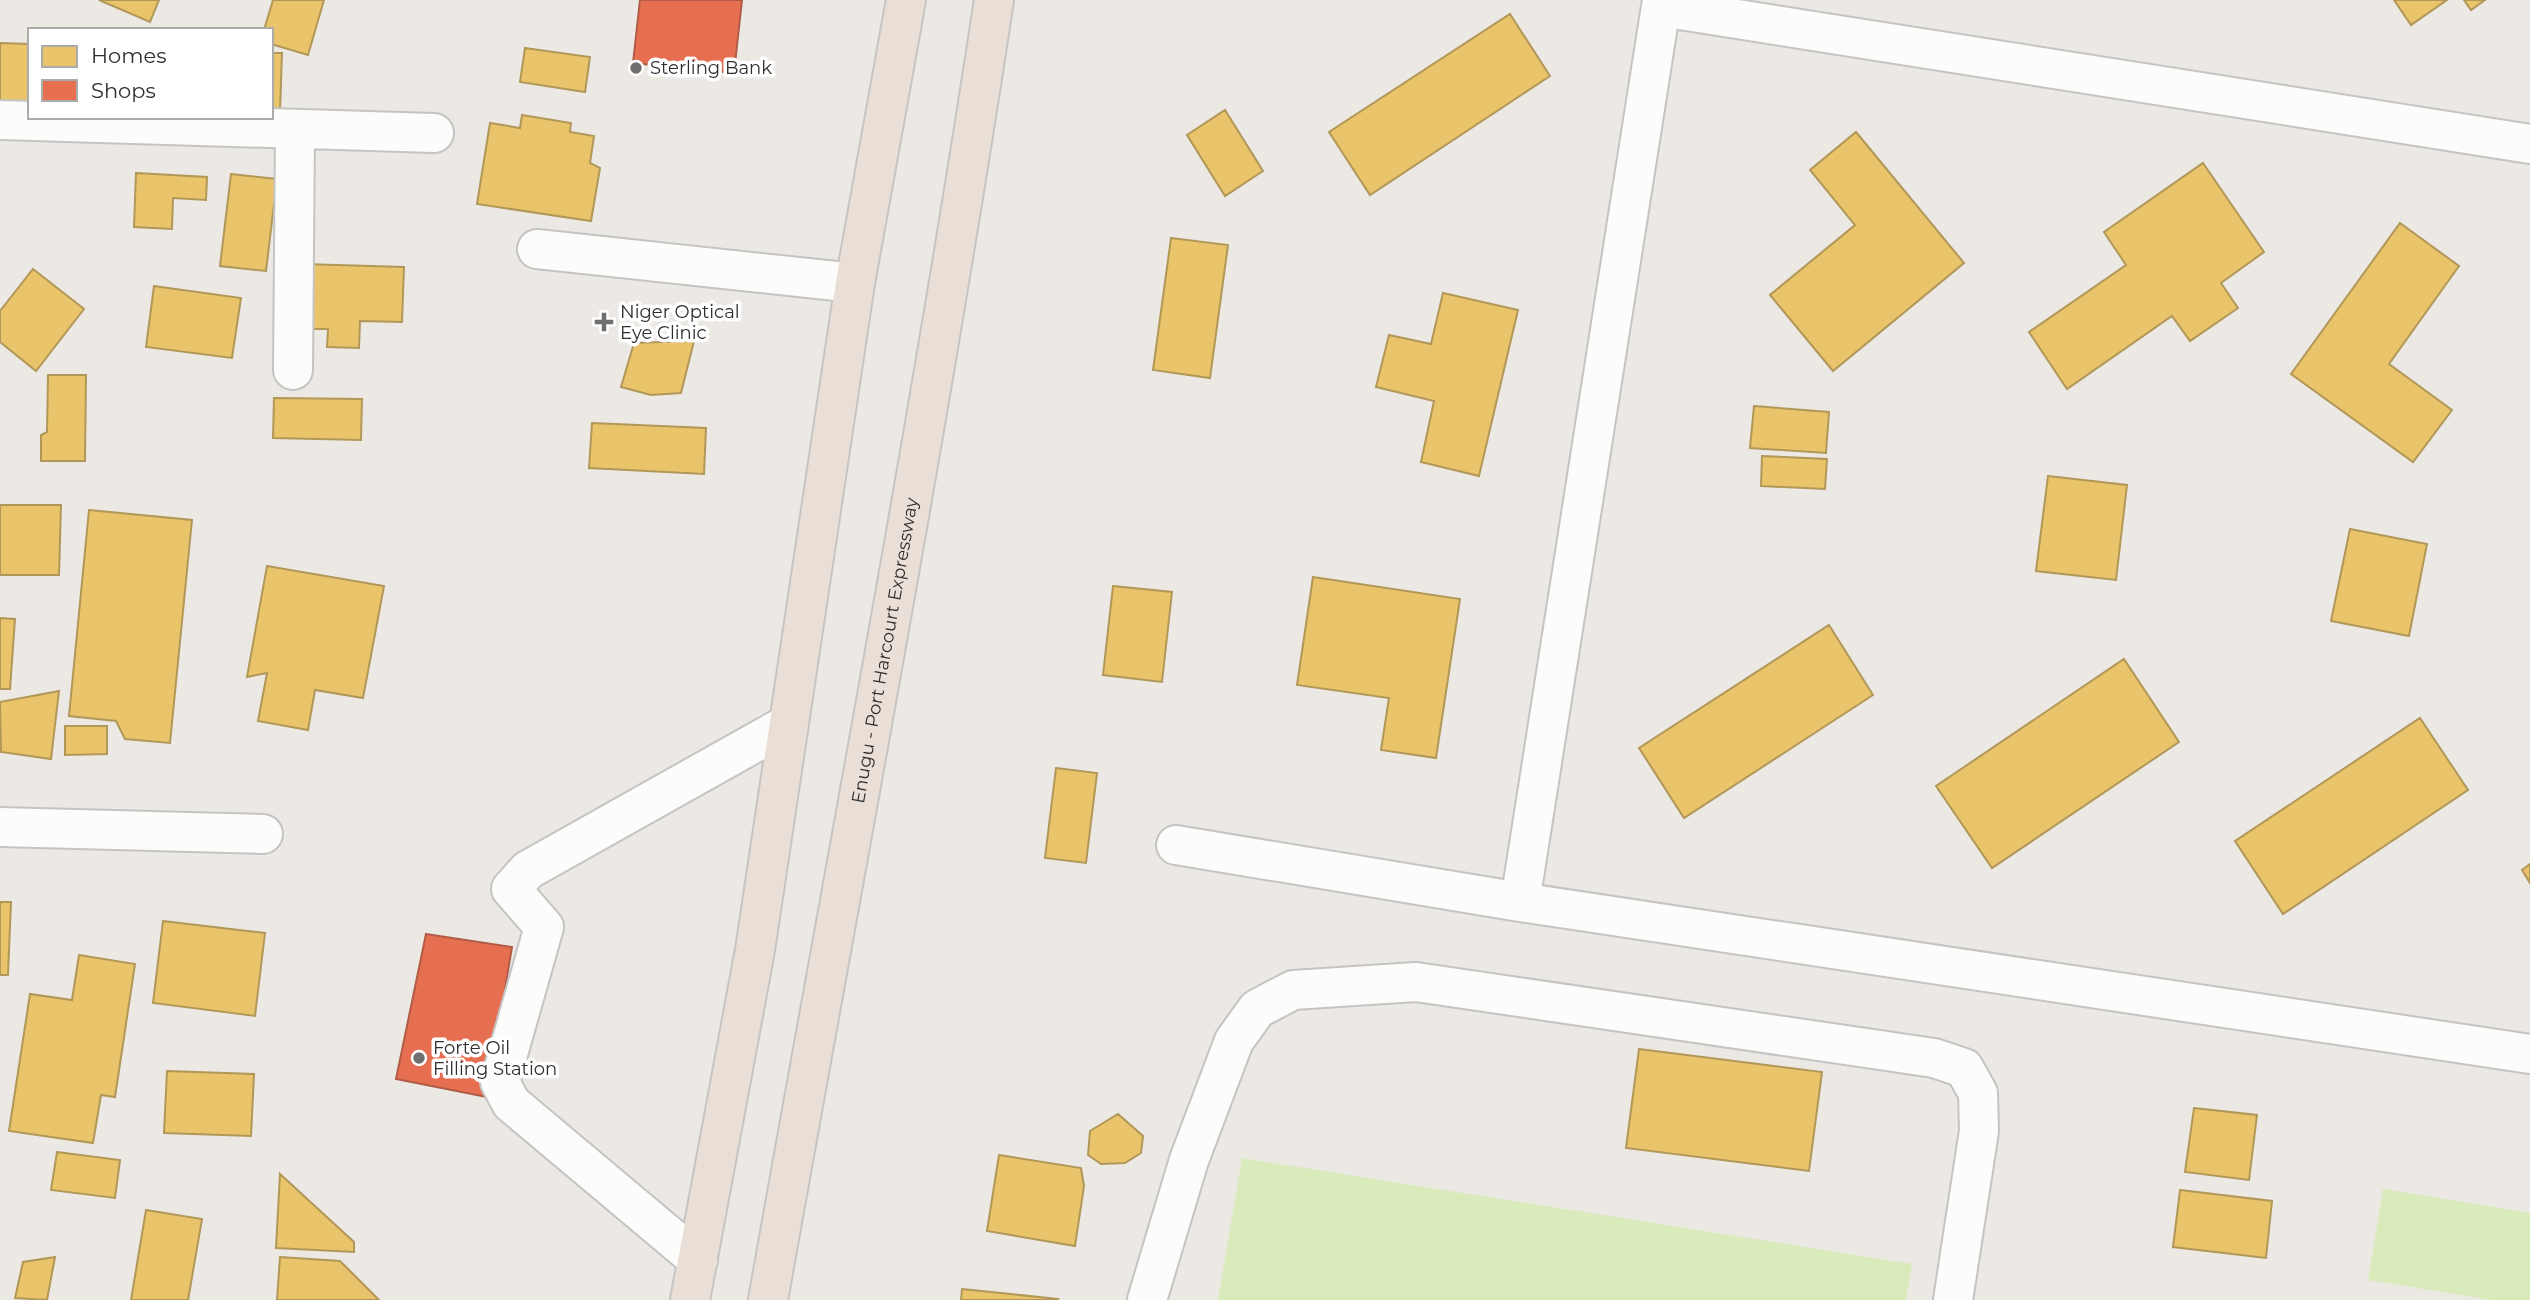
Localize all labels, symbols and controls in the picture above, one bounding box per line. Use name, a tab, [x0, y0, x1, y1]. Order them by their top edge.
legend	[28, 28, 273, 119]
text: Homes	[91, 43, 166, 68]
place label: Sterling Bank	[650, 57, 772, 79]
marker: Sterling Bank	[628, 60, 644, 76]
text: Shops	[91, 78, 156, 103]
place label: Niger Optical Eye Clinic	[620, 301, 740, 344]
marker: Niger Optical Eye Clinic	[594, 312, 614, 332]
street label: Enugu - Port Harcourt Expressway	[847, 496, 923, 805]
place label: Forte Oil Filling Station	[433, 1037, 557, 1080]
marker: Forte Oil Filling Station	[411, 1050, 427, 1066]

